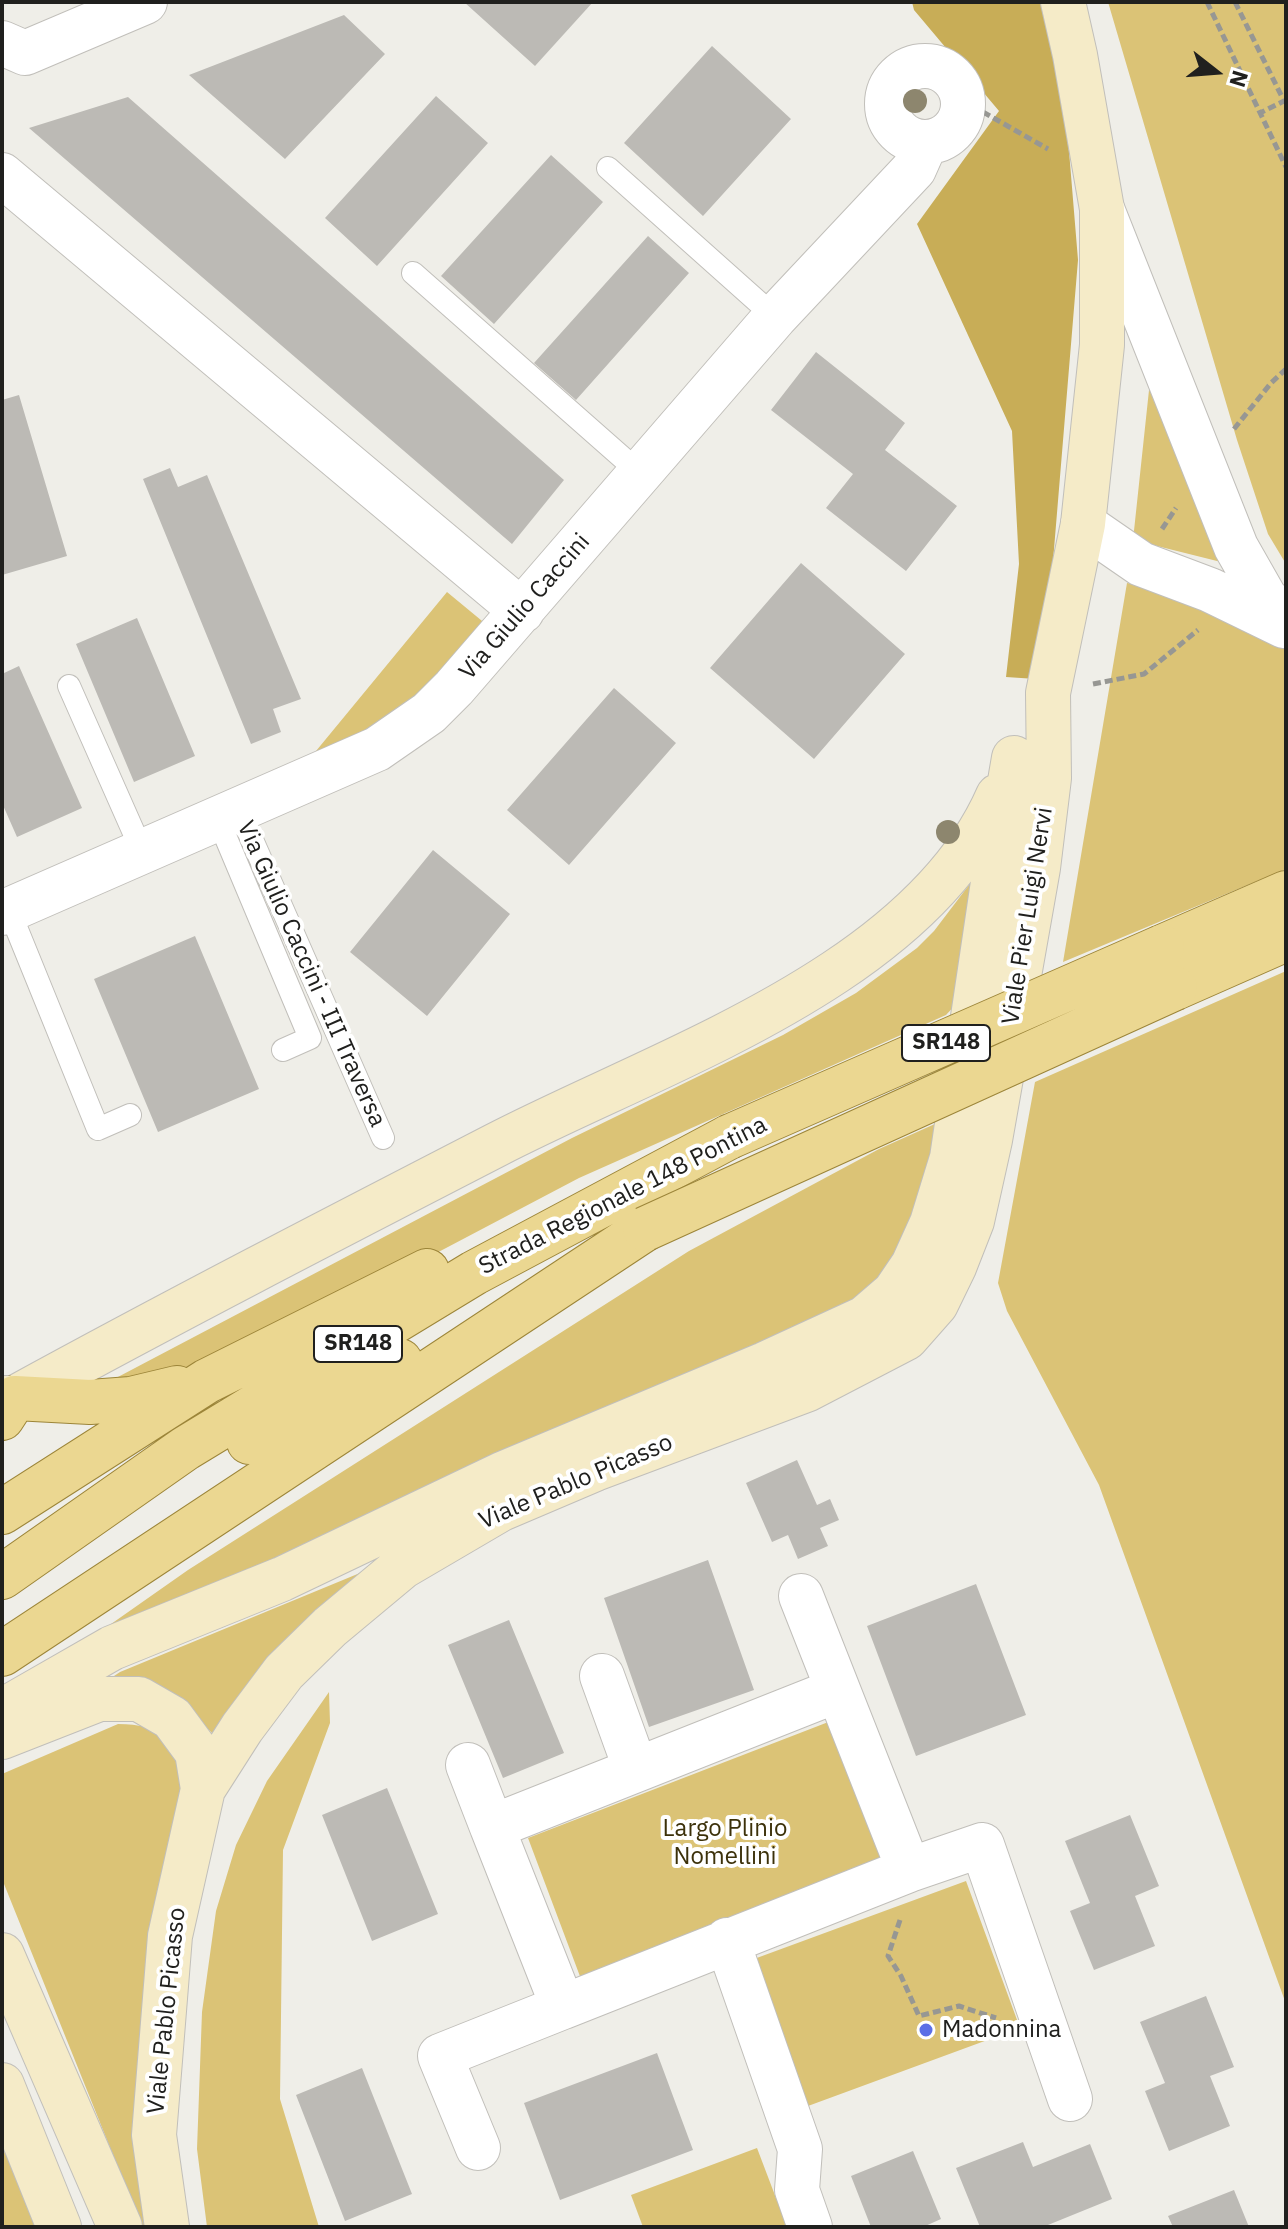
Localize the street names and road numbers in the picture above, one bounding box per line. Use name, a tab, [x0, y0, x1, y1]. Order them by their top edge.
street label: Via Giulio Caccini	[454, 528, 596, 686]
street label: Viale Pier Luigi Nervi	[997, 805, 1059, 1027]
street label: Via Giulio Caccini - III Traversa	[230, 817, 392, 1131]
road number: SR148	[902, 1025, 990, 1061]
street label: Strada Regionale 148 Pontina	[474, 1111, 772, 1281]
road number: SR148	[314, 1326, 402, 1362]
street label: Viale Pablo Picasso	[475, 1428, 677, 1536]
street label: Viale Pablo Picasso	[142, 1906, 192, 2116]

